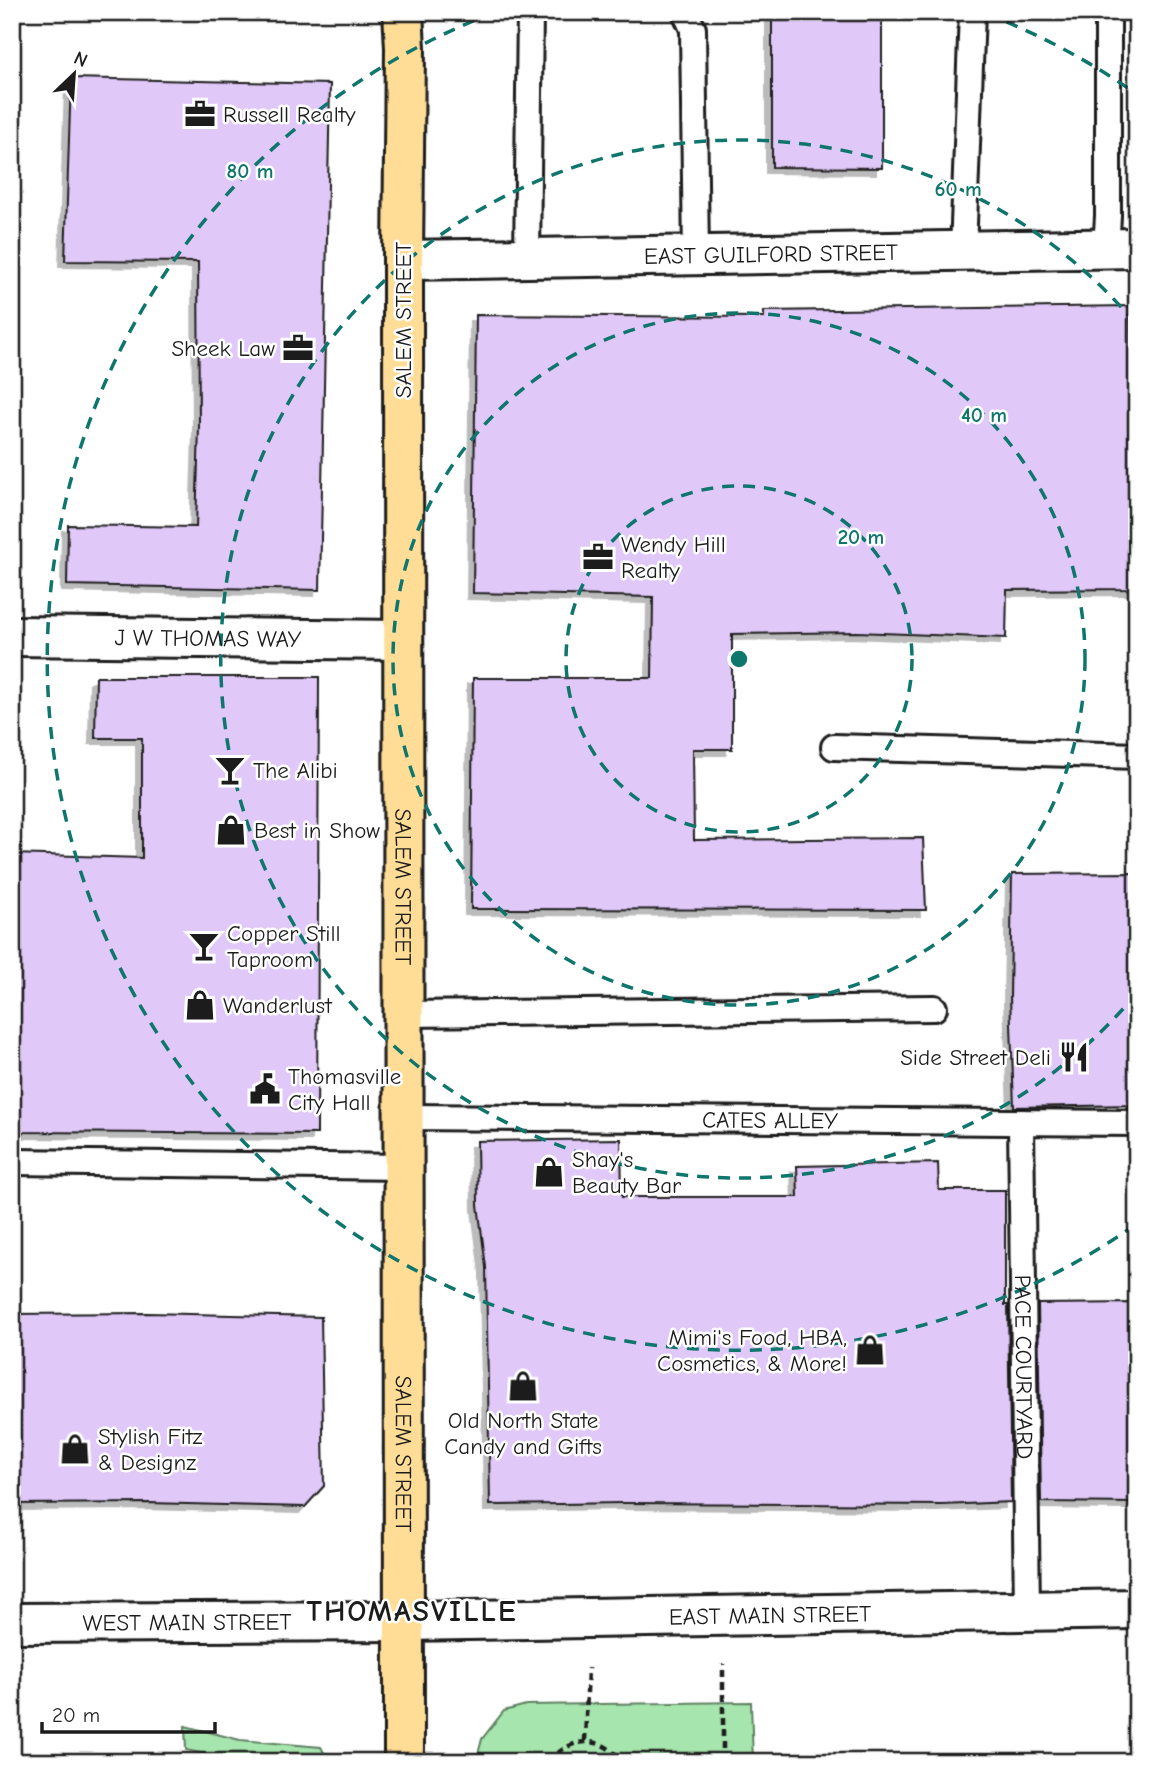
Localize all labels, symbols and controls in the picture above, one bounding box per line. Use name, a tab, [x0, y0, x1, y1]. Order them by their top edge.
north arrow	[38, 38, 108, 108]
text: N	[70, 47, 91, 72]
office icon: Russell Realty	[183, 97, 217, 131]
place label: Russell Realty	[223, 101, 356, 128]
text: 80 m	[227, 159, 273, 183]
text: 60 m	[934, 177, 982, 201]
street label: EAST GUILFORD STREET	[644, 239, 898, 270]
street label: SALEM STREET	[390, 242, 417, 398]
office icon: Sheek Law	[281, 331, 315, 365]
place label: Sheek Law	[171, 335, 275, 362]
text: 40 m	[961, 403, 1007, 427]
text: 20 m	[838, 525, 884, 549]
place label: Wendy Hill Realty	[621, 531, 726, 584]
office icon: Wendy Hill Realty	[581, 540, 615, 574]
street label: J W THOMAS WAY	[115, 624, 302, 653]
centre of rings	[727, 647, 751, 671]
bar icon: The Alibi	[213, 753, 247, 787]
place label: The Alibi	[253, 757, 338, 784]
street label: SALEM STREET	[389, 809, 416, 965]
shop icon: Best in Show	[214, 813, 248, 847]
place label: Best in Show	[254, 817, 380, 844]
place label: Copper Still Taproom	[227, 920, 341, 973]
bar icon: Copper Still Taproom	[187, 929, 221, 963]
shop icon: Wanderlust	[183, 988, 217, 1022]
place label: Wanderlust	[223, 992, 333, 1019]
restaurant icon: Side Street Deli	[1057, 1040, 1091, 1074]
place label: Side Street Deli	[900, 1044, 1051, 1071]
place label: Thomasville City Hall	[288, 1063, 401, 1116]
public building icon: Thomasville City Hall	[248, 1072, 282, 1106]
street label: CATES ALLEY	[702, 1106, 838, 1135]
place label: Shay's Beauty Bar	[572, 1146, 682, 1199]
shop icon: Shay's Beauty Bar	[532, 1155, 566, 1189]
street label: PACE COURTYARD	[1009, 1275, 1038, 1459]
place label: Mimi's Food, HBA, Cosmetics, & More!	[657, 1324, 847, 1377]
shop icon: Mimi's Food, HBA, Cosmetics, & More!	[853, 1333, 887, 1367]
shop icon: Old North State Candy and Gifts	[506, 1369, 540, 1403]
street label: SALEM STREET	[390, 1376, 417, 1532]
place label: Old North State Candy and Gifts	[444, 1407, 602, 1460]
place label: Stylish Fitz & Designz	[98, 1423, 202, 1476]
shop icon: Stylish Fitz & Designz	[58, 1432, 92, 1466]
district label: THOMASVILLE	[306, 1594, 518, 1629]
street label: EAST MAIN STREET	[669, 1600, 871, 1631]
street label: WEST MAIN STREET	[82, 1609, 292, 1637]
scale bar	[42, 1690, 215, 1734]
text: 20 m	[52, 1703, 100, 1727]

